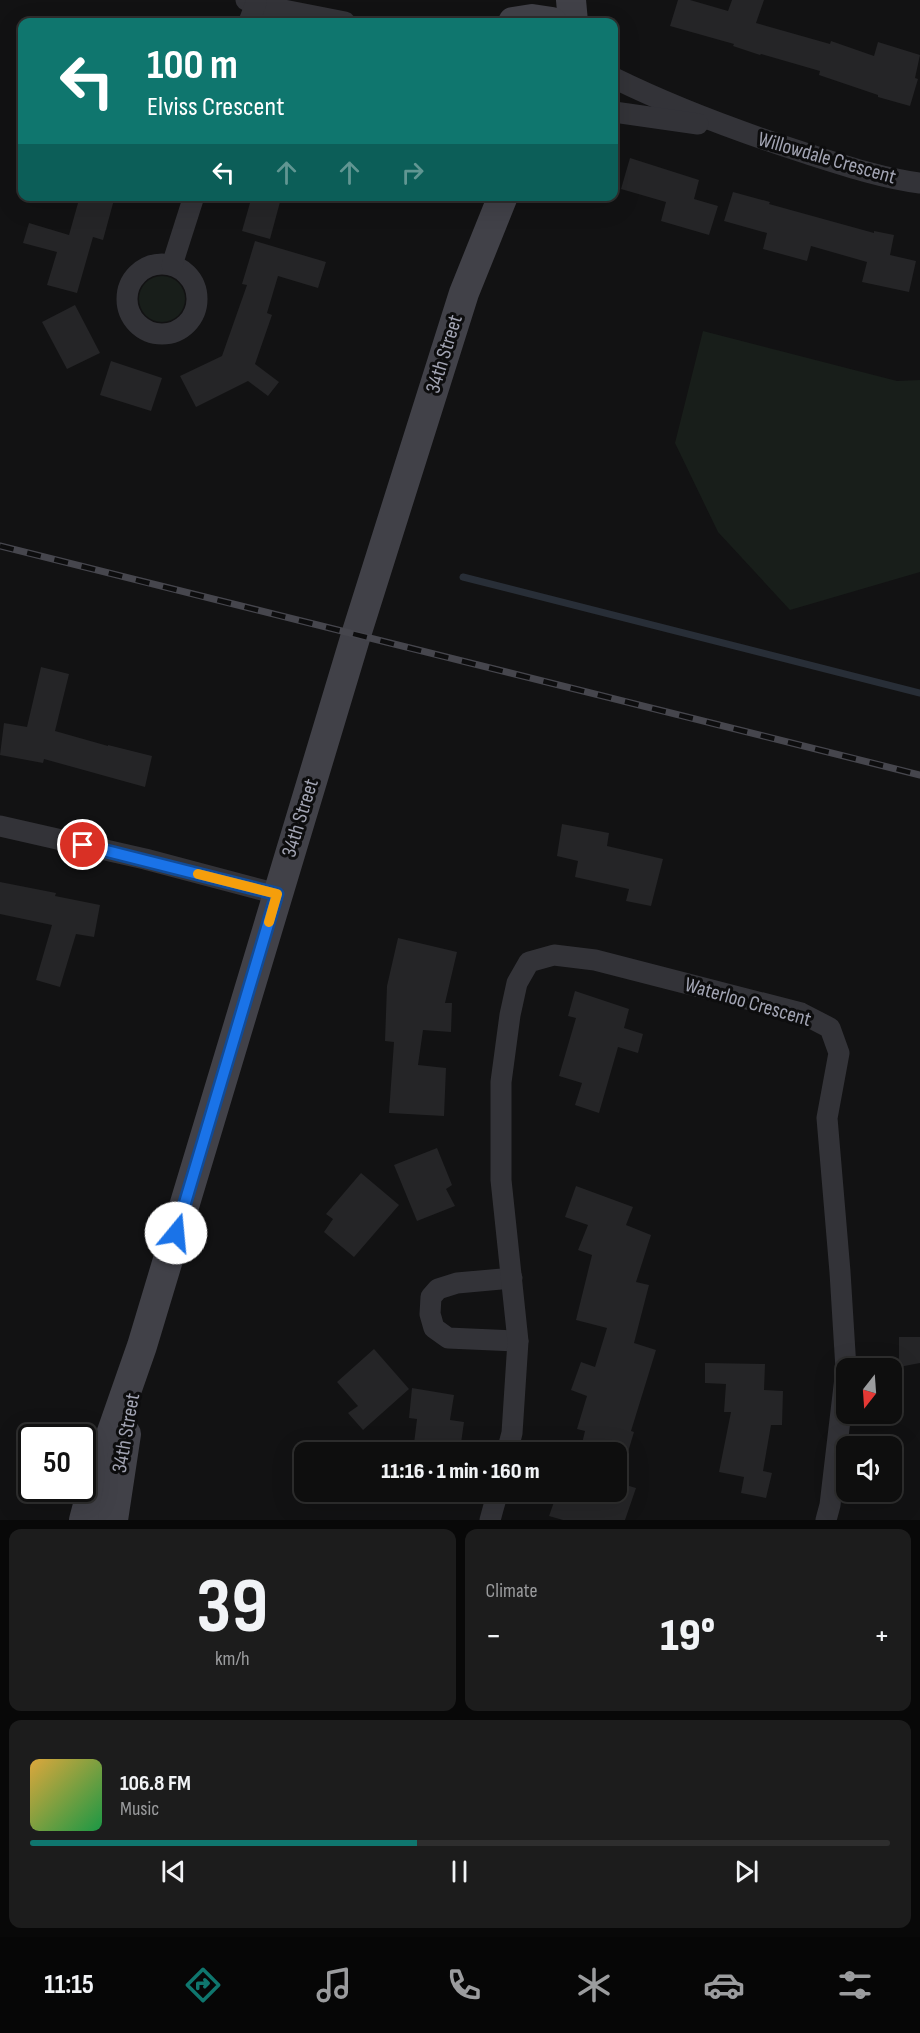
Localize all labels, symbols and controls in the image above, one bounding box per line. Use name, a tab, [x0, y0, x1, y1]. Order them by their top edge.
text: 100 m	[147, 40, 238, 91]
icon: left	[48, 42, 126, 120]
text: Elviss Crescent	[147, 91, 284, 123]
street label: Willowdale Crescent	[755, 126, 899, 190]
icon: left	[207, 156, 240, 189]
icon: ahead	[270, 156, 303, 189]
icon: ahead	[333, 156, 366, 189]
icon: right	[396, 156, 429, 189]
street label: 34th Street	[420, 312, 468, 396]
street label: 34th Street	[276, 776, 324, 860]
pin	[57, 819, 108, 870]
icon: arrive	[66, 828, 99, 861]
street label: Waterloo Crescent	[682, 972, 814, 1032]
position arrow	[144, 1201, 208, 1265]
north arrow	[836, 1358, 902, 1424]
map controls	[836, 1358, 902, 1502]
street label: 34th Street	[107, 1391, 145, 1475]
speed limit sign: 50	[18, 1424, 96, 1502]
button: sound	[836, 1436, 902, 1502]
text: 11:16 · 1 min · 160 m	[381, 1458, 540, 1485]
text: 39	[196, 1561, 268, 1654]
text: Climate	[486, 1579, 538, 1603]
text: 19°	[660, 1609, 715, 1664]
text: −	[486, 1616, 502, 1656]
text: +	[874, 1616, 890, 1656]
text: km/h	[215, 1647, 250, 1671]
text: 106.8 FM	[120, 1770, 191, 1797]
text: Music	[120, 1797, 159, 1821]
icon: previous	[157, 1855, 190, 1888]
icon: pause	[443, 1855, 476, 1888]
icon: next	[730, 1855, 763, 1888]
icon: directions	[182, 1964, 224, 2006]
icon: music	[313, 1964, 355, 2006]
icon: phone	[443, 1964, 485, 2006]
icon: climate	[573, 1964, 615, 2006]
icon: car	[703, 1964, 745, 2006]
icon: filters	[834, 1964, 876, 2006]
text: 11:15	[44, 1969, 94, 2001]

